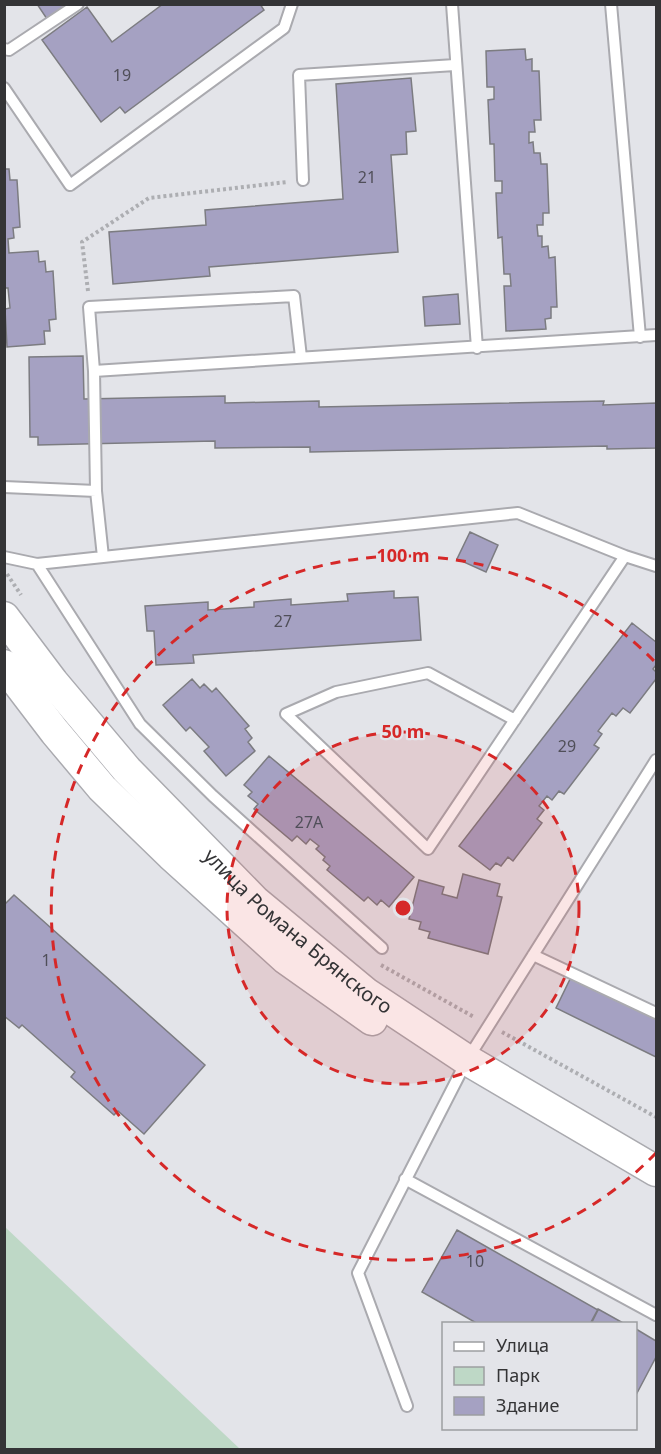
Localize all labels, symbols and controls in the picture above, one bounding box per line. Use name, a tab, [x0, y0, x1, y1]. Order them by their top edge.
house number: 19	[113, 64, 131, 86]
house number: 21	[358, 166, 376, 188]
text: 100 m	[376, 543, 430, 567]
house number: 27	[274, 610, 292, 632]
text: 50 m	[382, 719, 424, 743]
house number: 29	[558, 735, 576, 757]
house number: 27А	[295, 811, 324, 833]
street label: улица Романа Брянского	[198, 842, 398, 1020]
centre of rings	[393, 898, 413, 918]
house number: 1	[41, 949, 51, 971]
house number: 10	[466, 1250, 484, 1272]
legend	[442, 1322, 637, 1430]
text: Улица	[496, 1333, 549, 1357]
text: Парк	[496, 1363, 540, 1387]
text: Здание	[496, 1393, 560, 1417]

